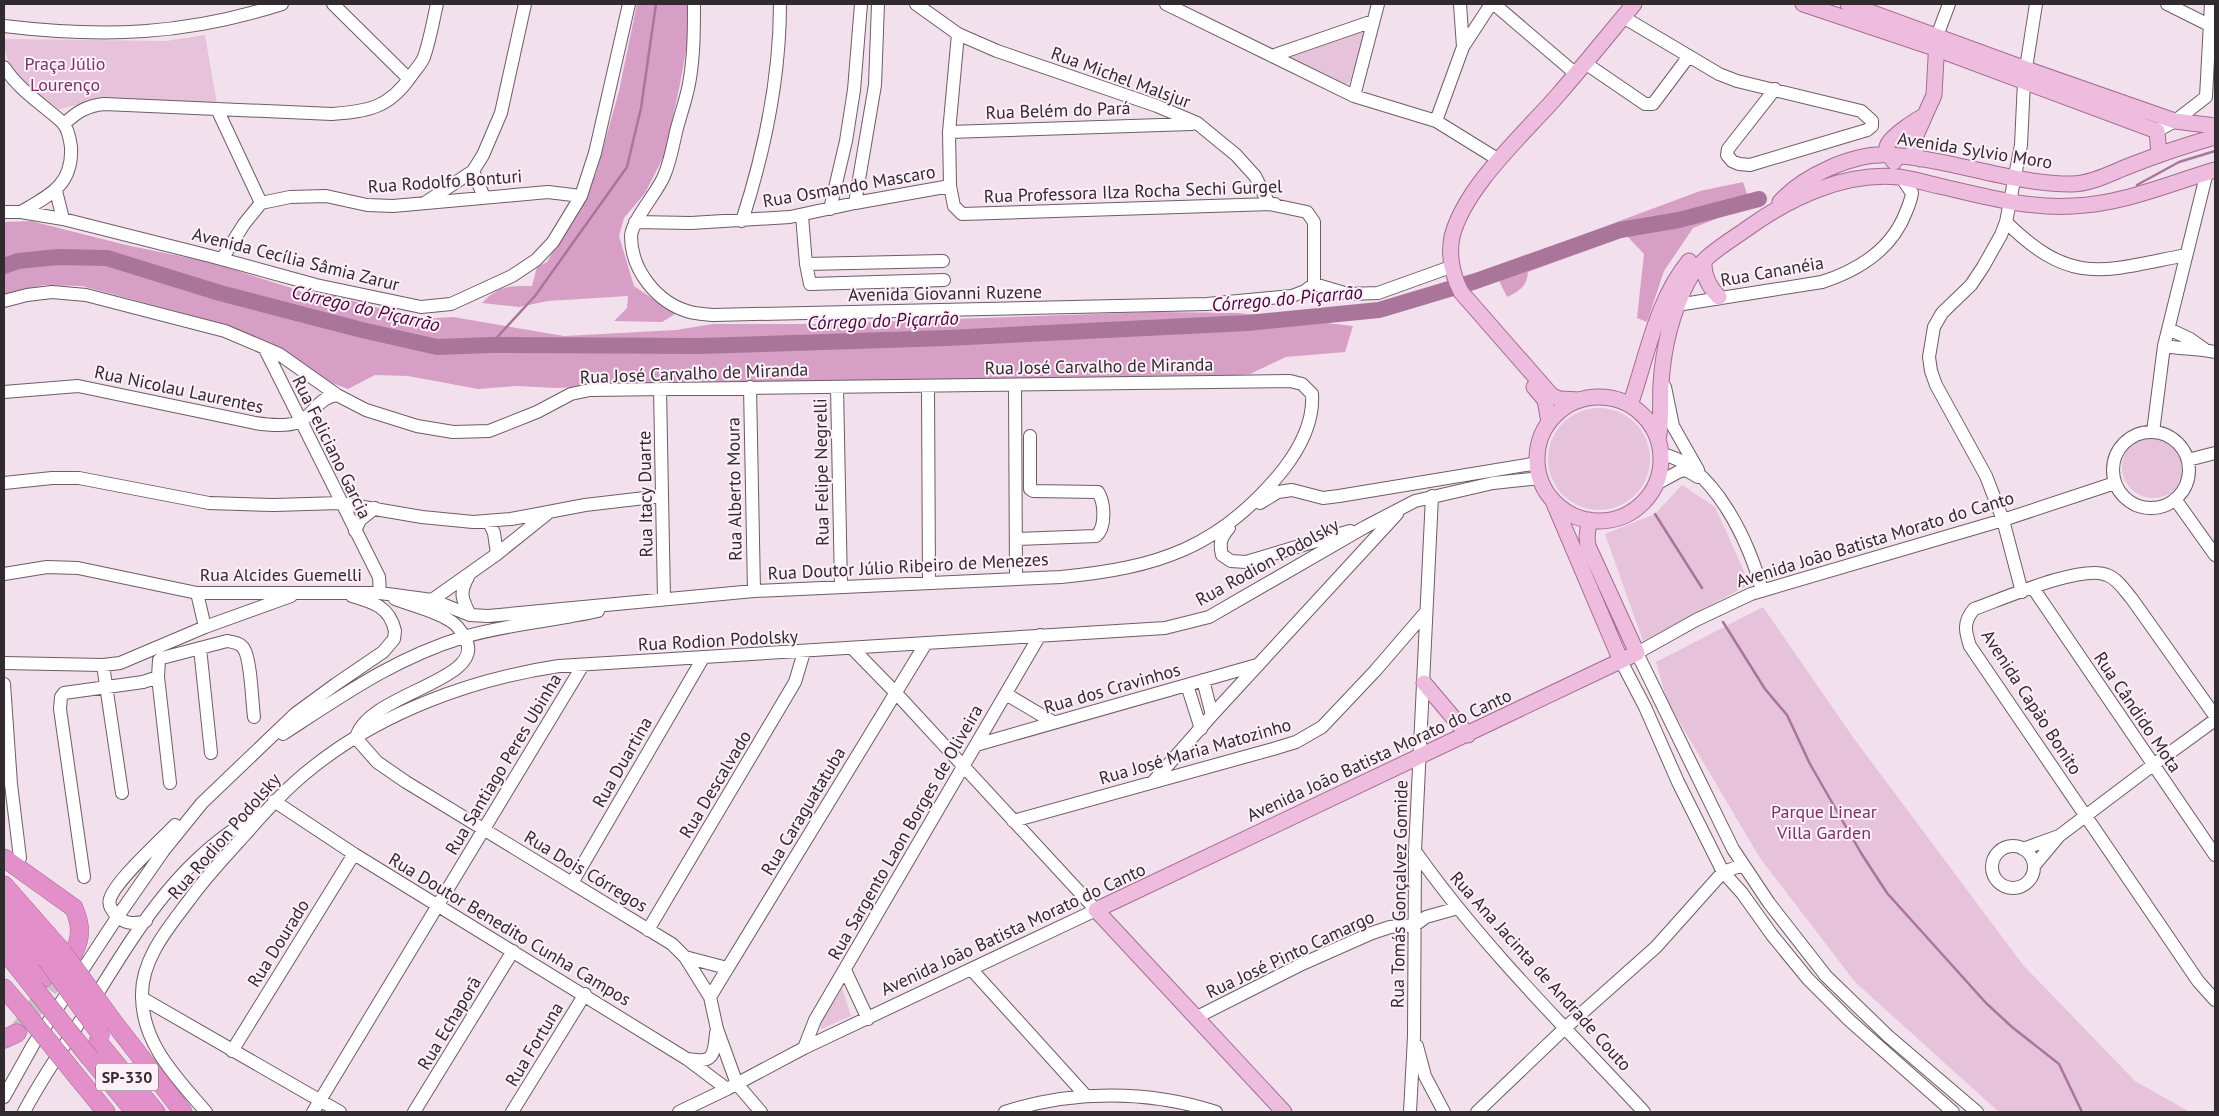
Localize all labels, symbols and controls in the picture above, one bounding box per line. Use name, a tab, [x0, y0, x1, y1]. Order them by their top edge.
street label: Rua Michel Malsjur	[1048, 41, 1194, 113]
park label: Praça Júlio Lourenço	[25, 52, 106, 96]
street label: Rua Belém do Pará	[985, 96, 1131, 124]
street label: Avenida Sylvio Moro	[1896, 126, 2054, 174]
street label: Rua Osmando Mascaro	[761, 159, 937, 213]
street label: Rua Rodolfo Bonturi	[367, 164, 523, 198]
street label: Rua Professora Ilza Rocha Sechi Gurgel	[983, 174, 1283, 208]
street label: Avenida Cecília Sâmia Zarur	[190, 222, 402, 296]
street label: Rua Cananéia	[1719, 251, 1825, 291]
water label: Córrego do Piçarrão	[289, 279, 443, 337]
water label: Córrego do Piçarrão	[1210, 279, 1364, 317]
street label: Avenida Giovanni Ruzene	[848, 280, 1042, 306]
water label: Córrego do Piçarrão	[807, 305, 959, 335]
street label: Rua José Carvalho de Miranda	[984, 353, 1214, 379]
street label: Rua José Carvalho de Miranda	[579, 358, 809, 388]
street label: Rua Nicolau Laurentes	[92, 360, 266, 418]
street label: Rua Feliciano Garcia	[287, 372, 377, 522]
street label: Rua Felipe Negrelli	[808, 398, 834, 546]
street label: Rua Alberto Moura	[721, 417, 747, 561]
street label: Rua Itacy Duarte	[632, 430, 658, 558]
street label: Avenida João Batista Morato do Canto	[1733, 486, 2017, 592]
street label: Rua Rodion Podolsky	[1191, 513, 1343, 611]
street label: Rua Doutor Júlio Ribeiro de Menezes	[767, 547, 1049, 585]
street label: Rua Alcides Guemelli	[200, 563, 362, 586]
street label: Rua Rodion Podolsky	[637, 624, 799, 656]
street label: Avenida Capão Bonito	[1977, 625, 2087, 779]
street label: Rua Cândido Mota	[2089, 647, 2187, 777]
street label: Rua dos Cravinhos	[1041, 657, 1183, 719]
street label: Rua Santiago Peres Ubinha	[440, 669, 566, 859]
street label: Avenida João Batista Morato do Canto	[1243, 683, 1515, 827]
street label: Rua Sargento Laon Borges de Oliveira	[822, 700, 988, 964]
street label: Rua Duartina	[587, 713, 657, 811]
street label: Rua José Maria Matozinho	[1096, 713, 1294, 789]
street label: Rua Descalvado	[674, 726, 756, 842]
street label: Rua Caraguatatuba	[756, 743, 850, 879]
street label: Rua Rodion Podolsky	[163, 767, 286, 904]
street label: Rua Tomás Gonçalvez Gomide	[1386, 780, 1412, 1008]
park label: Parque Linear Villa Garden	[1771, 800, 1877, 844]
street label: Rua Dois Córregos	[520, 825, 652, 917]
street label: Rua Doutor Benedito Cunha Campos	[385, 847, 635, 1011]
street label: Avenida João Batista Morato do Canto	[877, 857, 1149, 1001]
street label: Rua Ana Jacinta de Andrade Couto	[1445, 866, 1637, 1076]
street label: Rua Dourado	[242, 895, 314, 991]
street label: Rua José Pinto Camargo	[1202, 905, 1378, 1003]
street label: Rua Echaporã	[412, 972, 486, 1074]
street label: Rua Fortuna	[500, 998, 568, 1090]
road number: SP-330	[96, 1064, 158, 1090]

